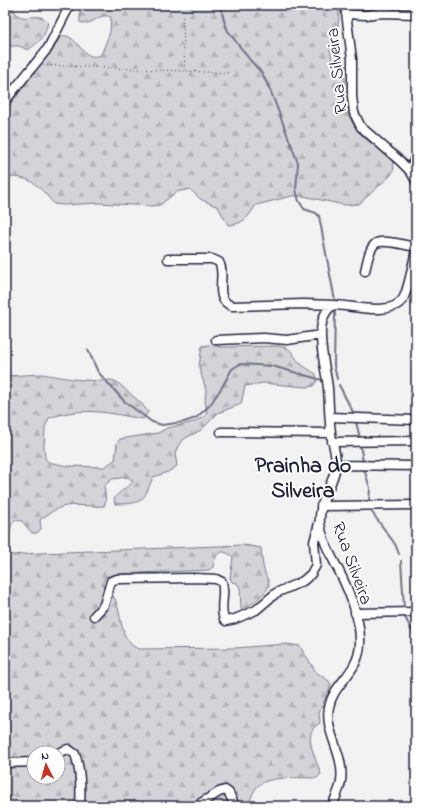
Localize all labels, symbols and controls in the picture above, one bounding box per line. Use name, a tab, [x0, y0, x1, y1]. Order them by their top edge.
street label: Rua Silveira	[321, 27, 355, 115]
district label: Prainha do Silveira	[255, 451, 351, 508]
street label: Rua Silveira	[324, 519, 378, 609]
north arrow	[26, 745, 66, 785]
text: N	[41, 748, 50, 764]

